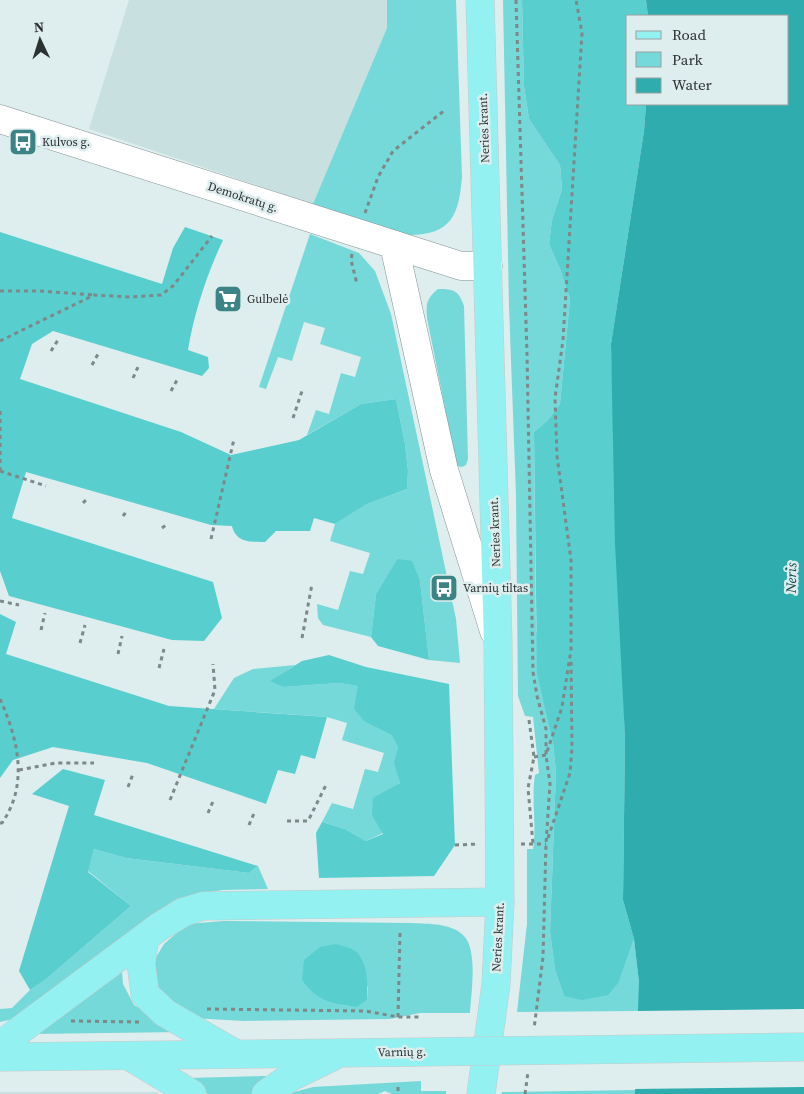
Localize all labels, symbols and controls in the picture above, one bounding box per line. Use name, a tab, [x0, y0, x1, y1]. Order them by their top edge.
north arrow	[15, 15, 65, 65]
legend	[626, 15, 789, 105]
text: N	[33, 17, 45, 37]
text: Road	[672, 24, 706, 45]
text: Park	[672, 49, 704, 70]
text: Water	[672, 74, 713, 95]
street label: Neries krant.	[475, 93, 493, 163]
bus stop icon: Kulvos g.	[8, 127, 38, 157]
place label: Kulvos g.	[42, 134, 90, 150]
street label: Demokratų g.	[206, 178, 280, 216]
supermarket icon: Gulbelė	[213, 284, 243, 314]
place label: Gulbelė	[247, 291, 288, 307]
street label: Neries krant.	[486, 497, 504, 567]
water label: Neris	[781, 562, 801, 594]
bus stop icon: Varnių tiltas	[429, 573, 459, 603]
place label: Varnių tiltas	[463, 580, 528, 596]
street label: Neries krant.	[488, 902, 508, 972]
street label: Varnių g.	[378, 1044, 426, 1060]

